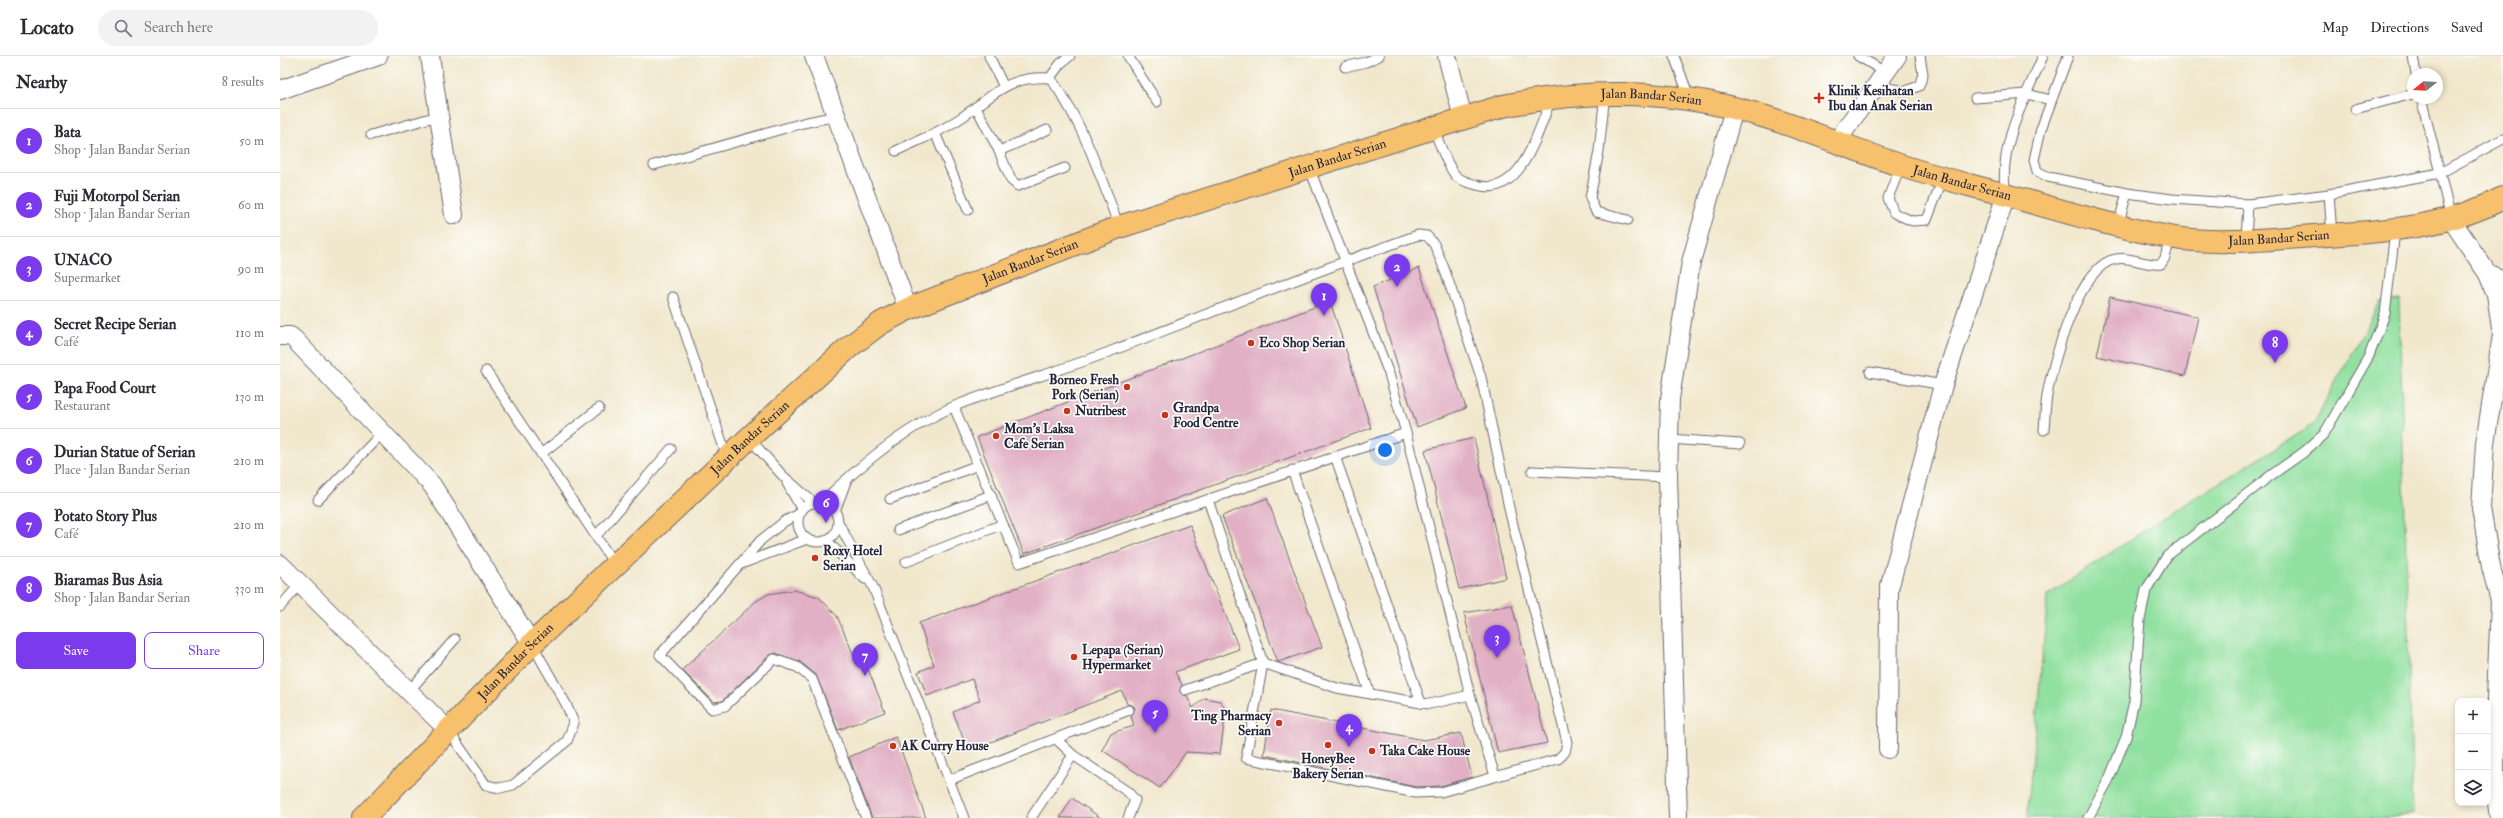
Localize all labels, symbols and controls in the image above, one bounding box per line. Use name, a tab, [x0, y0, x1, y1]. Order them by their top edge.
search box	[98, 10, 378, 46]
text: Locato	[20, 16, 74, 40]
icon: search	[112, 17, 134, 39]
text: Search here	[144, 18, 213, 37]
text: Map	[2322, 19, 2348, 36]
text: Directions	[2370, 19, 2429, 36]
text: Saved	[2451, 19, 2483, 36]
north arrow	[2407, 68, 2443, 104]
text: Nearby	[16, 72, 67, 93]
text: 8 results	[222, 74, 264, 90]
place label: Klinik Kesihatan Ibu dan Anak Serian	[1828, 83, 1933, 114]
street label: Jalan Bandar Serian	[1600, 86, 1703, 109]
marker: Klinik Kesihatan Ibu dan Anak Serian	[1813, 92, 1825, 104]
text: Bata	[54, 123, 81, 142]
text: 1	[27, 133, 31, 149]
text: 50 m	[239, 133, 264, 149]
street label: Jalan Bandar Serian	[1286, 135, 1388, 181]
text: Shop · Jalan Bandar Serian	[54, 142, 190, 158]
street label: Jalan Bandar Serian	[1910, 162, 2014, 204]
text: Fuji Motorpol Serian	[54, 187, 180, 206]
text: 2	[26, 197, 32, 213]
text: 60 m	[238, 197, 264, 213]
text: Shop · Jalan Bandar Serian	[54, 206, 190, 222]
street label: Jalan Bandar Serian	[2227, 227, 2330, 249]
street label: Jalan Bandar Serian	[979, 235, 1081, 288]
text: UNACO	[54, 251, 112, 270]
pin: 2	[1384, 254, 1410, 287]
text: 3	[27, 261, 32, 277]
text: 90 m	[238, 261, 264, 277]
text: Supermarket	[54, 270, 121, 286]
pin: 1	[1311, 283, 1337, 316]
text: Secret Recipe Serian	[54, 315, 177, 334]
text: 4	[25, 325, 33, 341]
text: 110 m	[235, 325, 264, 341]
pin: 8	[2262, 330, 2288, 363]
text: Café	[54, 334, 78, 350]
place label: Eco Shop Serian	[1259, 335, 1345, 352]
marker: Eco Shop Serian	[1246, 338, 1256, 348]
place label: Borneo Fresh Pork (Serian)	[1049, 372, 1119, 403]
text: Papa Food Court	[54, 379, 156, 398]
marker: Borneo Fresh Pork (Serian)	[1122, 382, 1132, 392]
text: 5	[26, 389, 32, 405]
text: 130 m	[235, 389, 264, 405]
street label: Jalan Bandar Serian	[707, 397, 793, 479]
text: Restaurant	[54, 398, 110, 414]
place label: Grandpa Food Centre	[1173, 400, 1239, 431]
place label: Nutribest	[1074, 403, 1127, 419]
marker: Nutribest	[1062, 406, 1072, 416]
marker: Grandpa Food Centre	[1160, 410, 1170, 420]
place label: Mom's Laksa Cafe Serian	[1003, 421, 1074, 452]
marker: Mom's Laksa Cafe Serian	[991, 431, 1001, 441]
your location	[1375, 440, 1395, 460]
text: Durian Statue of Serian	[54, 443, 195, 462]
text: 6	[26, 453, 32, 469]
text: 210 m	[233, 453, 264, 469]
text: Place · Jalan Bandar Serian	[54, 462, 190, 478]
pin: 6	[813, 490, 839, 523]
text: Potato Story Plus	[54, 507, 157, 526]
text: 7	[26, 517, 32, 533]
text: 210 m	[233, 517, 264, 533]
text: Café	[54, 526, 78, 542]
place label: Roxy Hotel Serian	[823, 543, 883, 574]
marker: Roxy Hotel Serian	[810, 553, 820, 563]
text: Biaramas Bus Asia	[54, 571, 163, 590]
text: 8	[26, 581, 32, 597]
text: 330 m	[235, 581, 264, 597]
text: Shop · Jalan Bandar Serian	[54, 590, 190, 606]
street label: Jalan Bandar Serian	[474, 619, 557, 704]
pin: 3	[1484, 625, 1510, 658]
button: Save	[16, 632, 136, 669]
button: Share	[144, 632, 264, 669]
place label: Lepapa (Serian) Hypermarket	[1082, 642, 1164, 674]
pin: 7	[852, 643, 878, 676]
marker: Lepapa (Serian) Hypermarket	[1069, 652, 1079, 662]
map controls	[2455, 698, 2491, 806]
button: +	[2455, 698, 2491, 734]
pin: 5	[1142, 700, 1168, 733]
place label: Ting Pharmacy Serian	[1190, 708, 1272, 739]
pin: 4	[1336, 714, 1362, 747]
marker: Ting Pharmacy Serian	[1274, 718, 1284, 728]
button: −	[2455, 734, 2491, 770]
place label: AK Curry House	[900, 738, 989, 755]
marker: HoneyBee Bakery Serian	[1323, 740, 1333, 750]
marker: AK Curry House	[888, 741, 898, 751]
place label: Taka Cake House	[1379, 743, 1471, 759]
marker: Taka Cake House	[1367, 746, 1377, 756]
place label: HoneyBee Bakery Serian	[1292, 751, 1364, 783]
button: layers	[2455, 770, 2491, 806]

